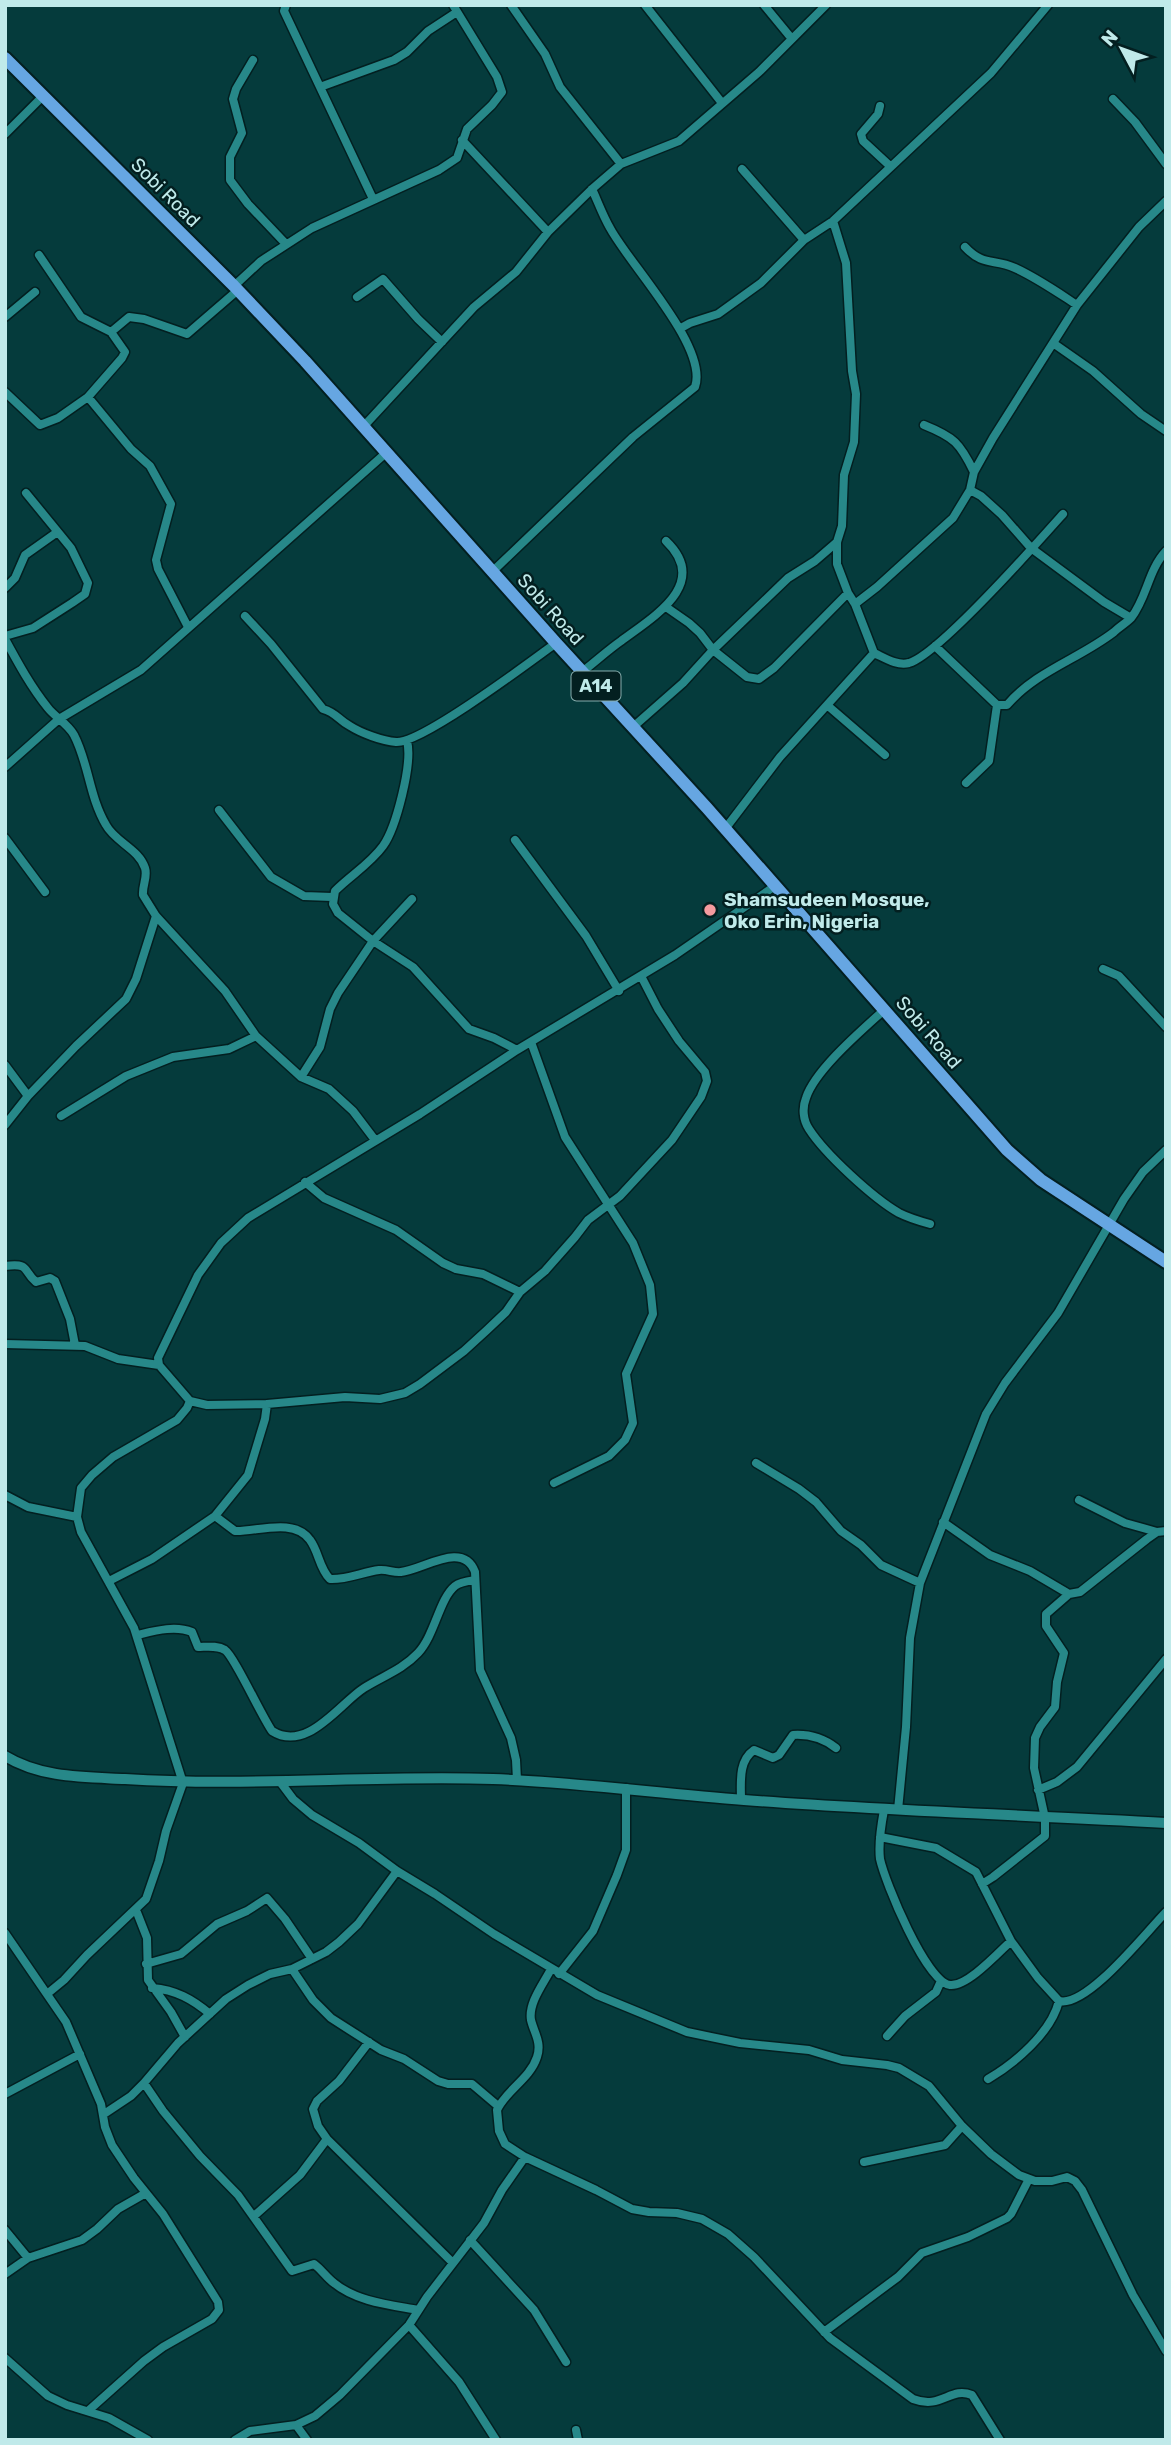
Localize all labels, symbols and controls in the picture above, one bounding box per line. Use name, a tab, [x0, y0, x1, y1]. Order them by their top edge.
north arrow	[1087, 14, 1157, 84]
text: N	[1096, 25, 1123, 51]
street label: Sobi Road	[126, 153, 205, 232]
street label: Sobi Road	[513, 569, 589, 650]
road number: A14	[572, 672, 620, 700]
place label: Shamsudeen Mosque, Oko Erin, Nigeria	[724, 888, 930, 933]
marker: Shamsudeen Mosque, Oko Erin, Nigeria	[702, 902, 718, 918]
street label: Sobi Road	[891, 991, 966, 1073]

